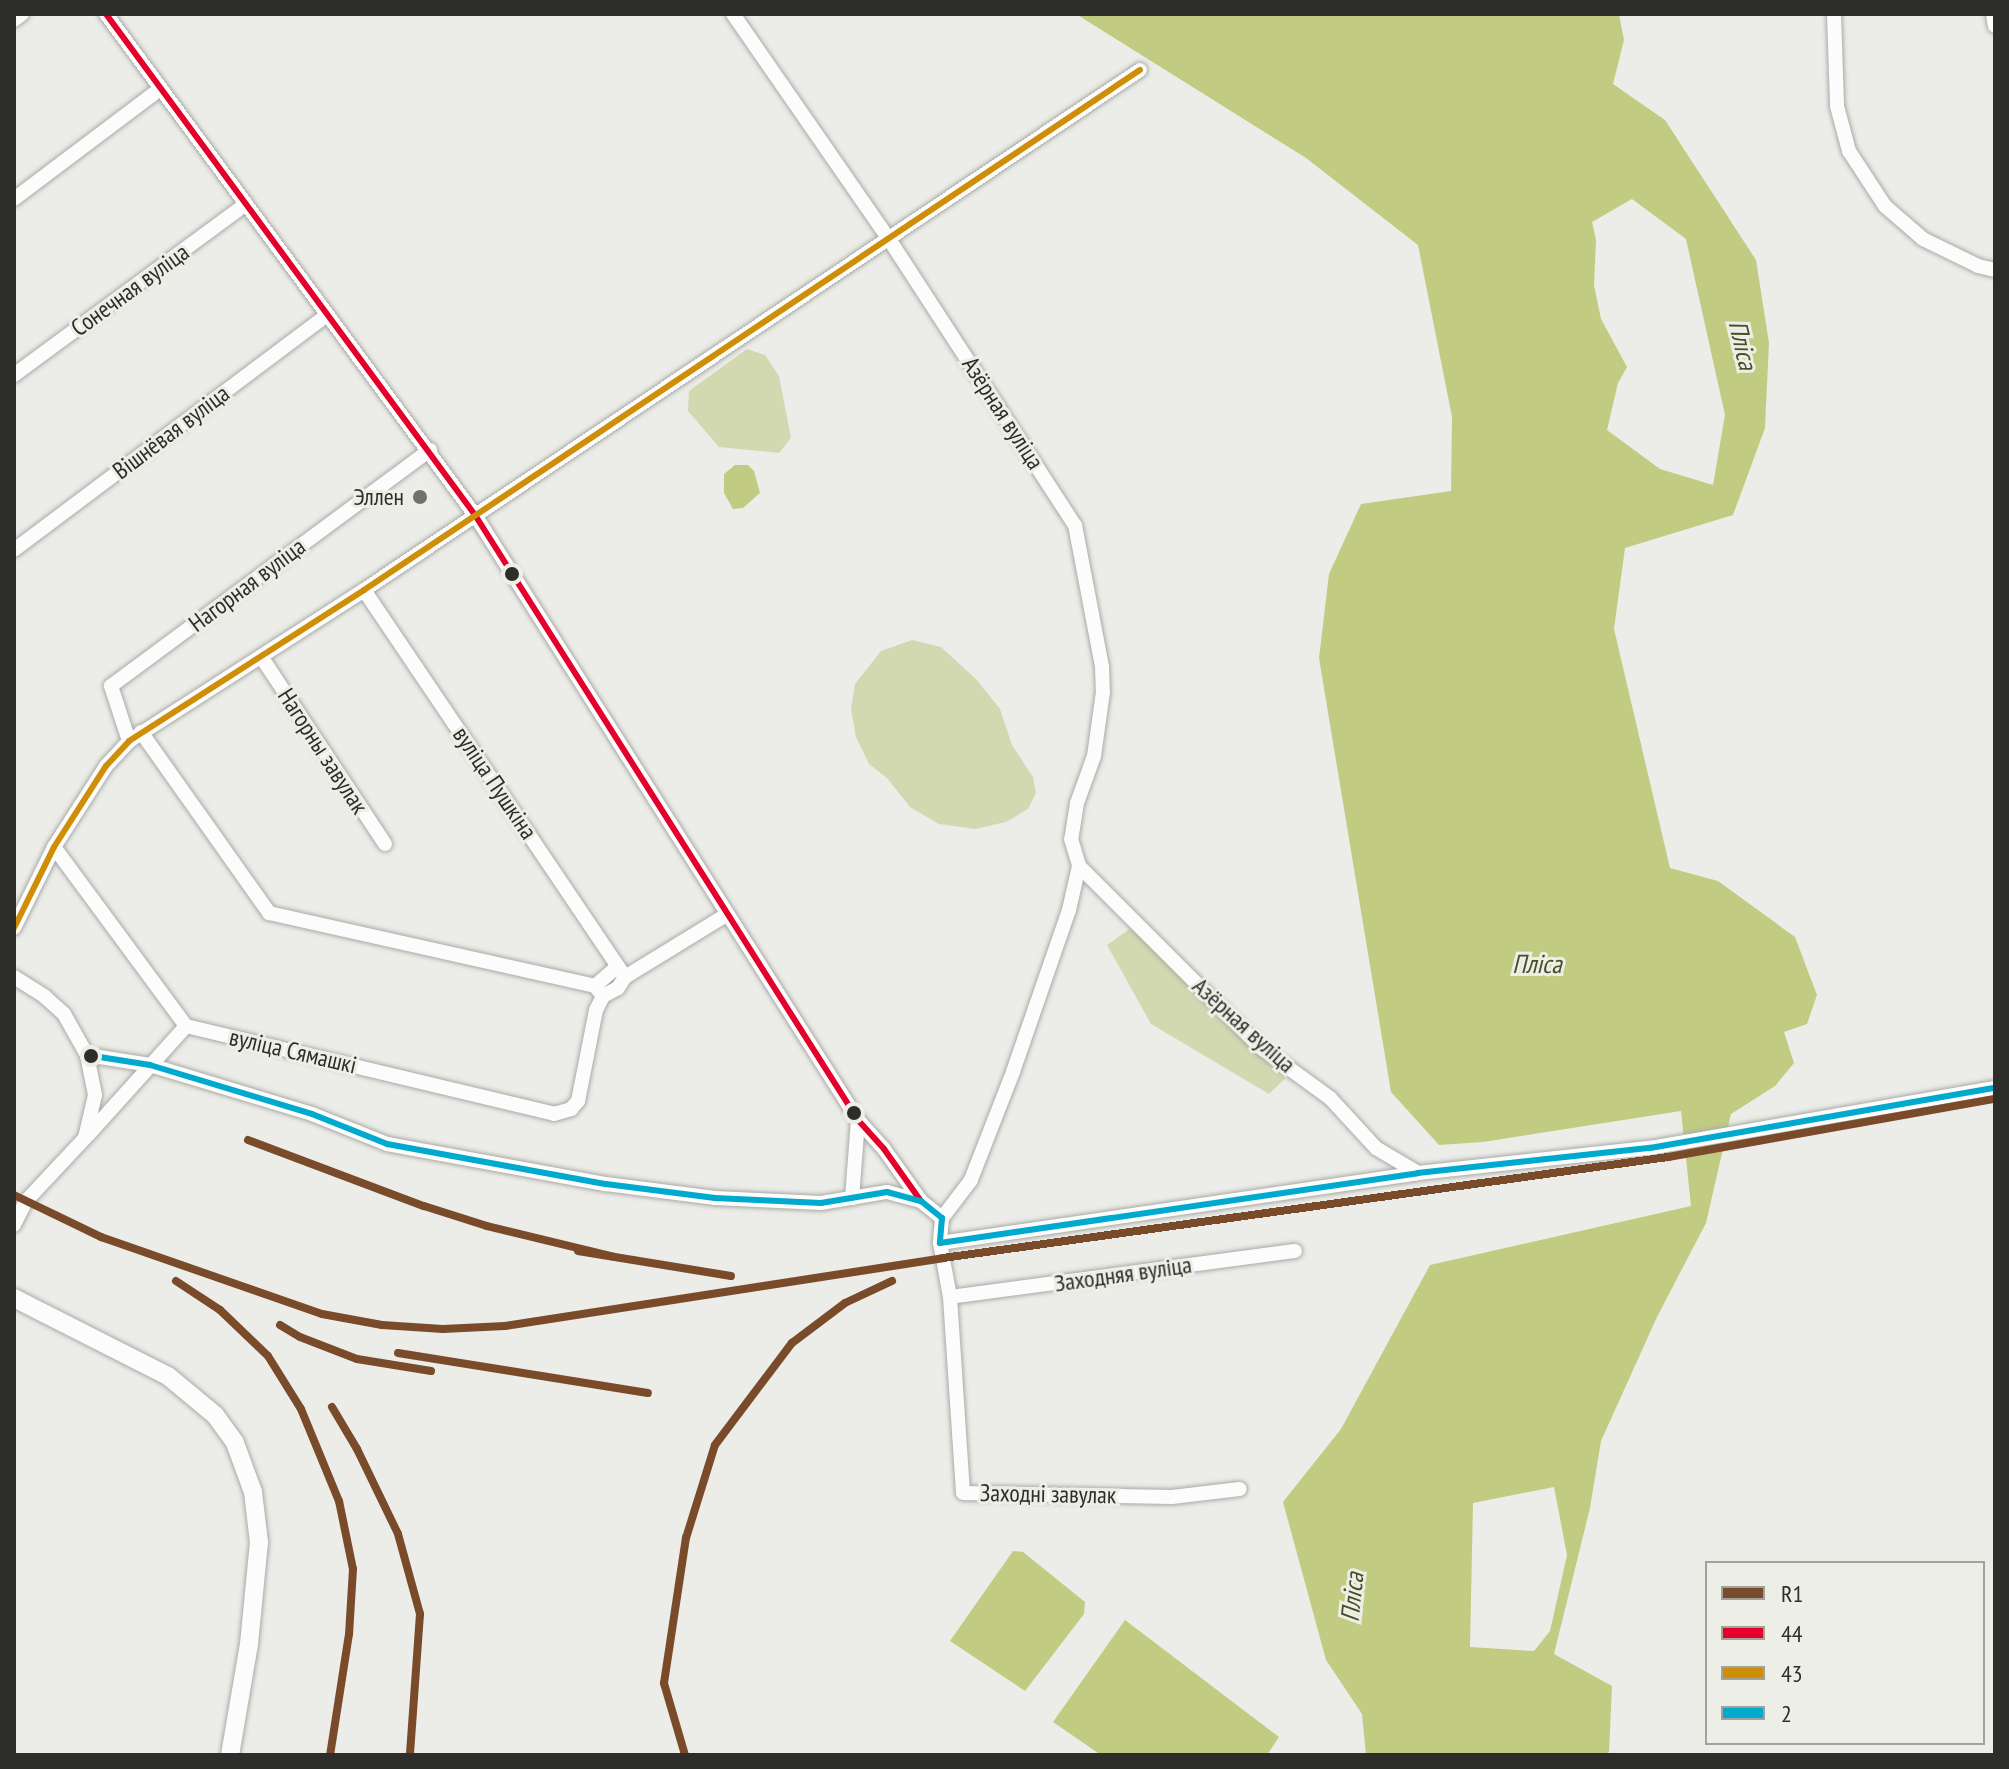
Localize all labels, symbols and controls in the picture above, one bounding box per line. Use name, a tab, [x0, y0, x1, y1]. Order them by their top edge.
street label: Сонечная вуліца	[66, 238, 194, 342]
water label: Пліса	[1722, 317, 1764, 373]
street label: Азёрная вуліца	[956, 351, 1050, 475]
street label: Вішнёвая вуліца	[107, 379, 235, 485]
place label: Эллен	[354, 483, 404, 511]
marker: Эллен	[411, 488, 429, 506]
street label: Нагорная вуліца	[183, 532, 311, 638]
unlabelled marker	[504, 566, 520, 582]
street label: Нагорны завулак	[272, 683, 374, 819]
street label: вуліца Пушкіна	[447, 721, 543, 845]
water label: Пліса	[1512, 948, 1562, 980]
street label: Азёрная вуліца	[1187, 971, 1301, 1079]
street label: вуліца Сямашкі	[227, 1022, 359, 1080]
unlabelled marker	[83, 1048, 99, 1064]
unlabelled marker	[846, 1105, 862, 1121]
street label: Заходняя вуліца	[1053, 1250, 1193, 1298]
street label: Заходні завулак	[980, 1478, 1116, 1510]
legend	[1705, 1561, 1985, 1745]
water label: Пліса	[1334, 1571, 1370, 1623]
text: R1	[1781, 1578, 1803, 1609]
text: 44	[1781, 1618, 1803, 1649]
text: 43	[1781, 1658, 1803, 1689]
text: 2	[1781, 1698, 1792, 1729]

